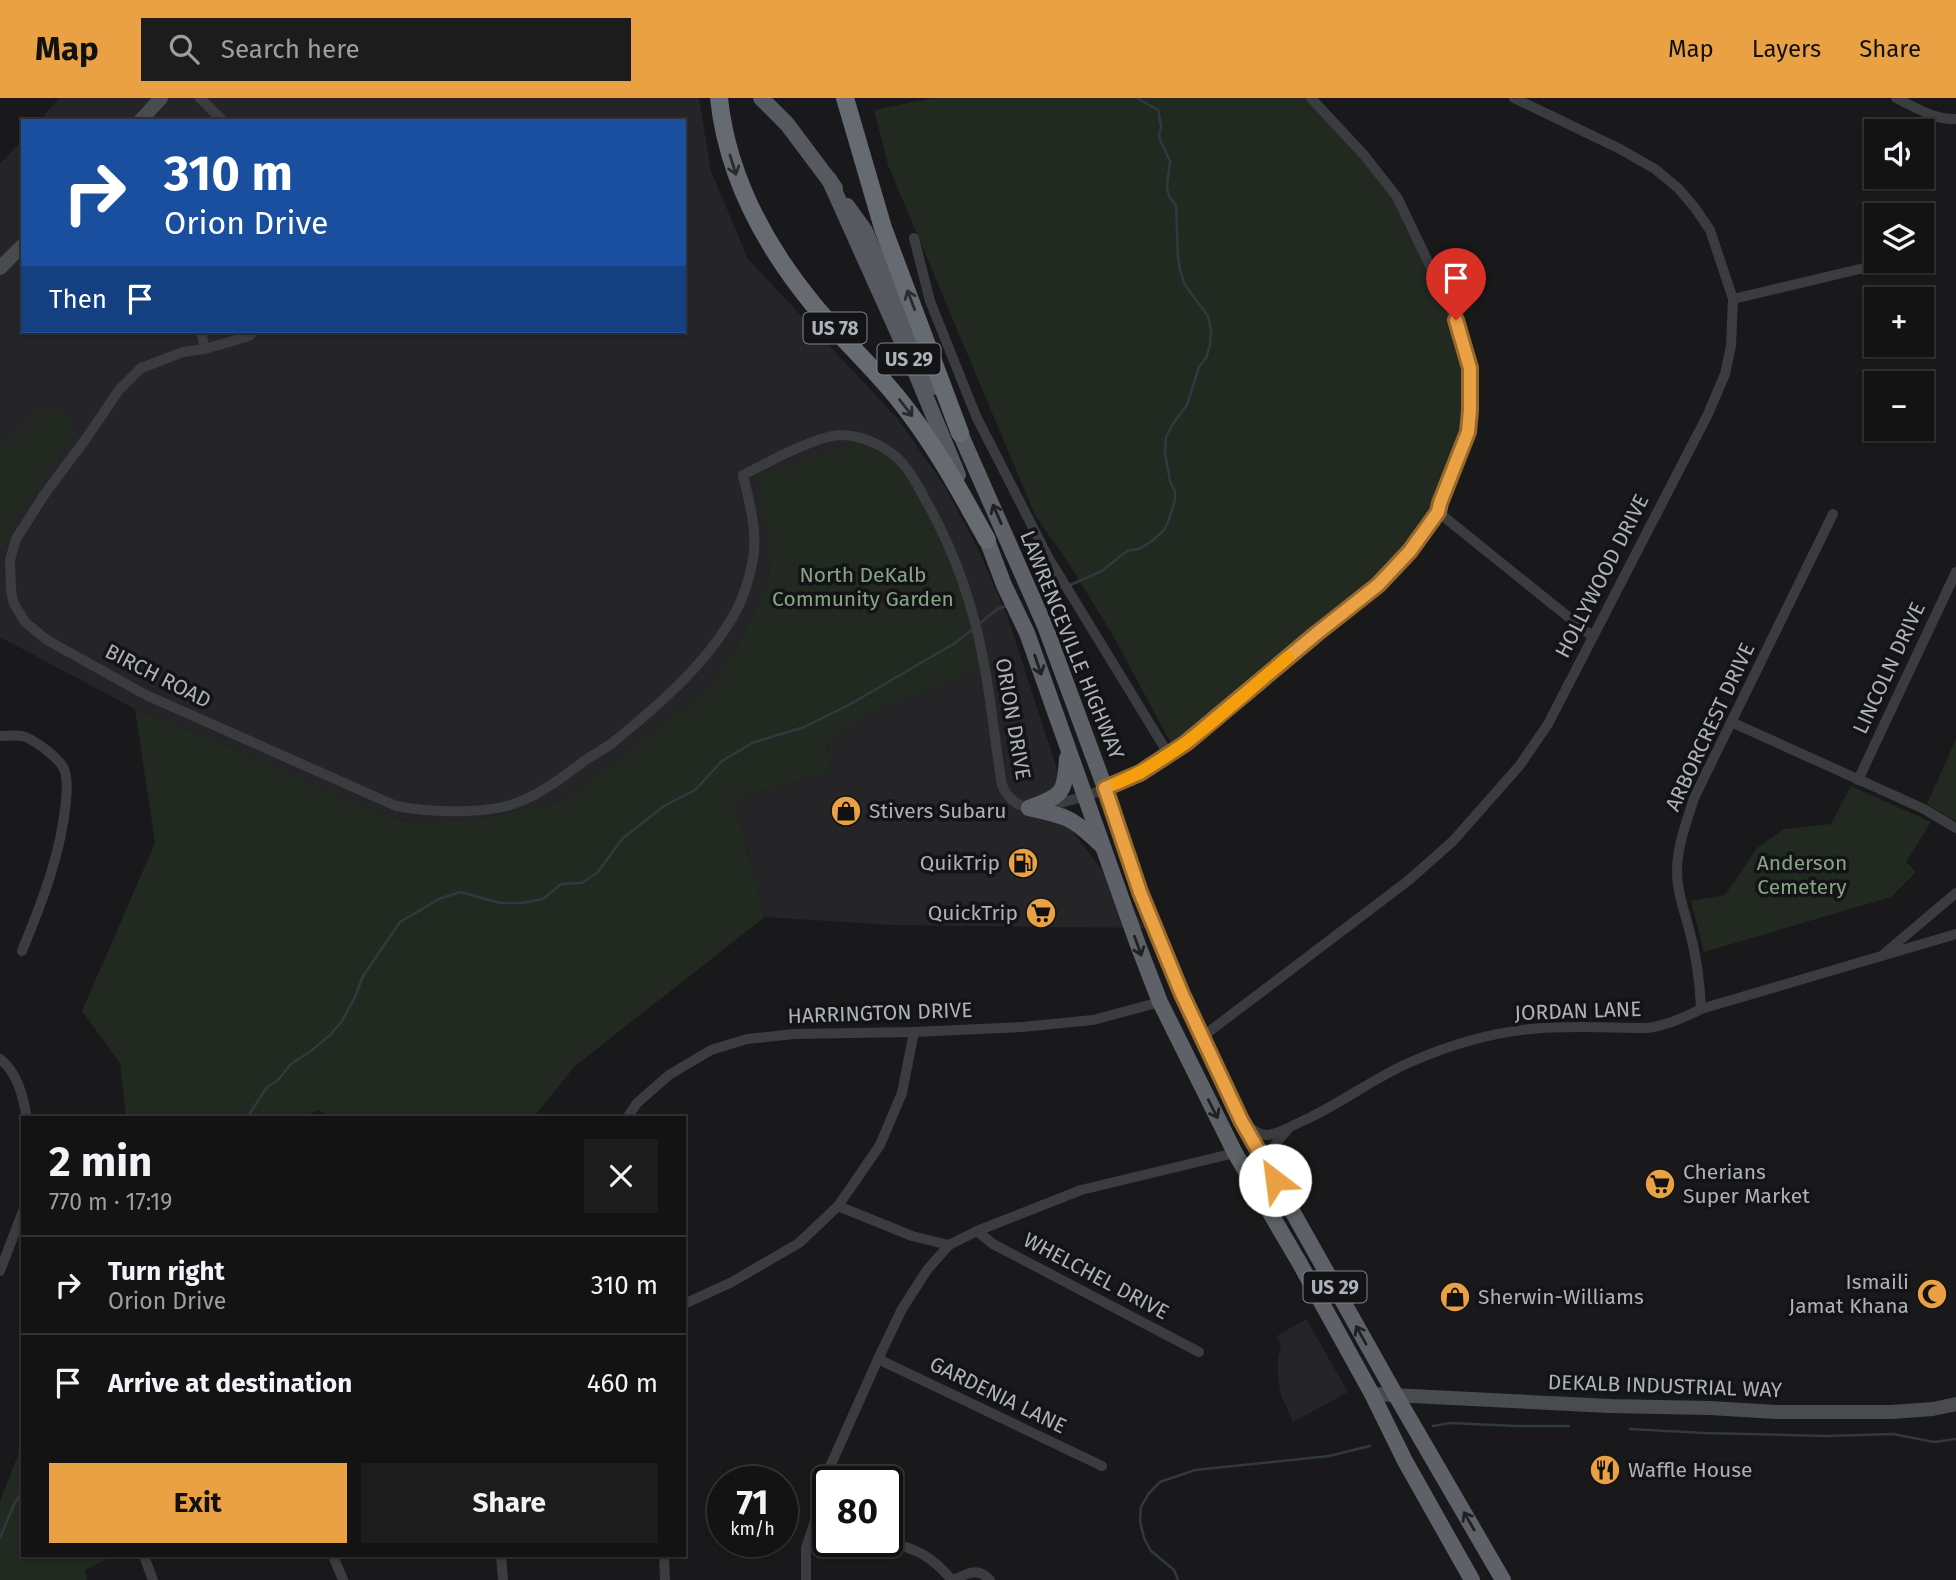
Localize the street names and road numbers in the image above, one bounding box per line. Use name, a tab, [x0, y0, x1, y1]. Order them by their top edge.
road number: US 78	[804, 312, 866, 344]
road number: US 29	[878, 344, 940, 374]
street label: HOLLYWOOD DRIVE	[1550, 490, 1654, 662]
street label: LAWRENCEVILLE HIGHWAY	[1014, 527, 1130, 764]
street label: LINCOLN DRIVE	[1847, 598, 1931, 738]
street label: BIRCH ROAD	[101, 638, 215, 714]
street label: ARBORCREST DRIVE	[1660, 639, 1760, 815]
street label: ORION DRIVE	[989, 656, 1037, 782]
street label: JORDAN LANE	[1514, 996, 1642, 1026]
street label: HARRINGTON DRIVE	[787, 997, 973, 1029]
street label: WHELCHEL DRIVE	[1019, 1227, 1173, 1325]
road number: US 29	[1304, 1272, 1366, 1302]
street label: GARDENIA LANE	[925, 1351, 1071, 1439]
street label: DEKALB INDUSTRIAL WAY	[1547, 1369, 1783, 1403]

